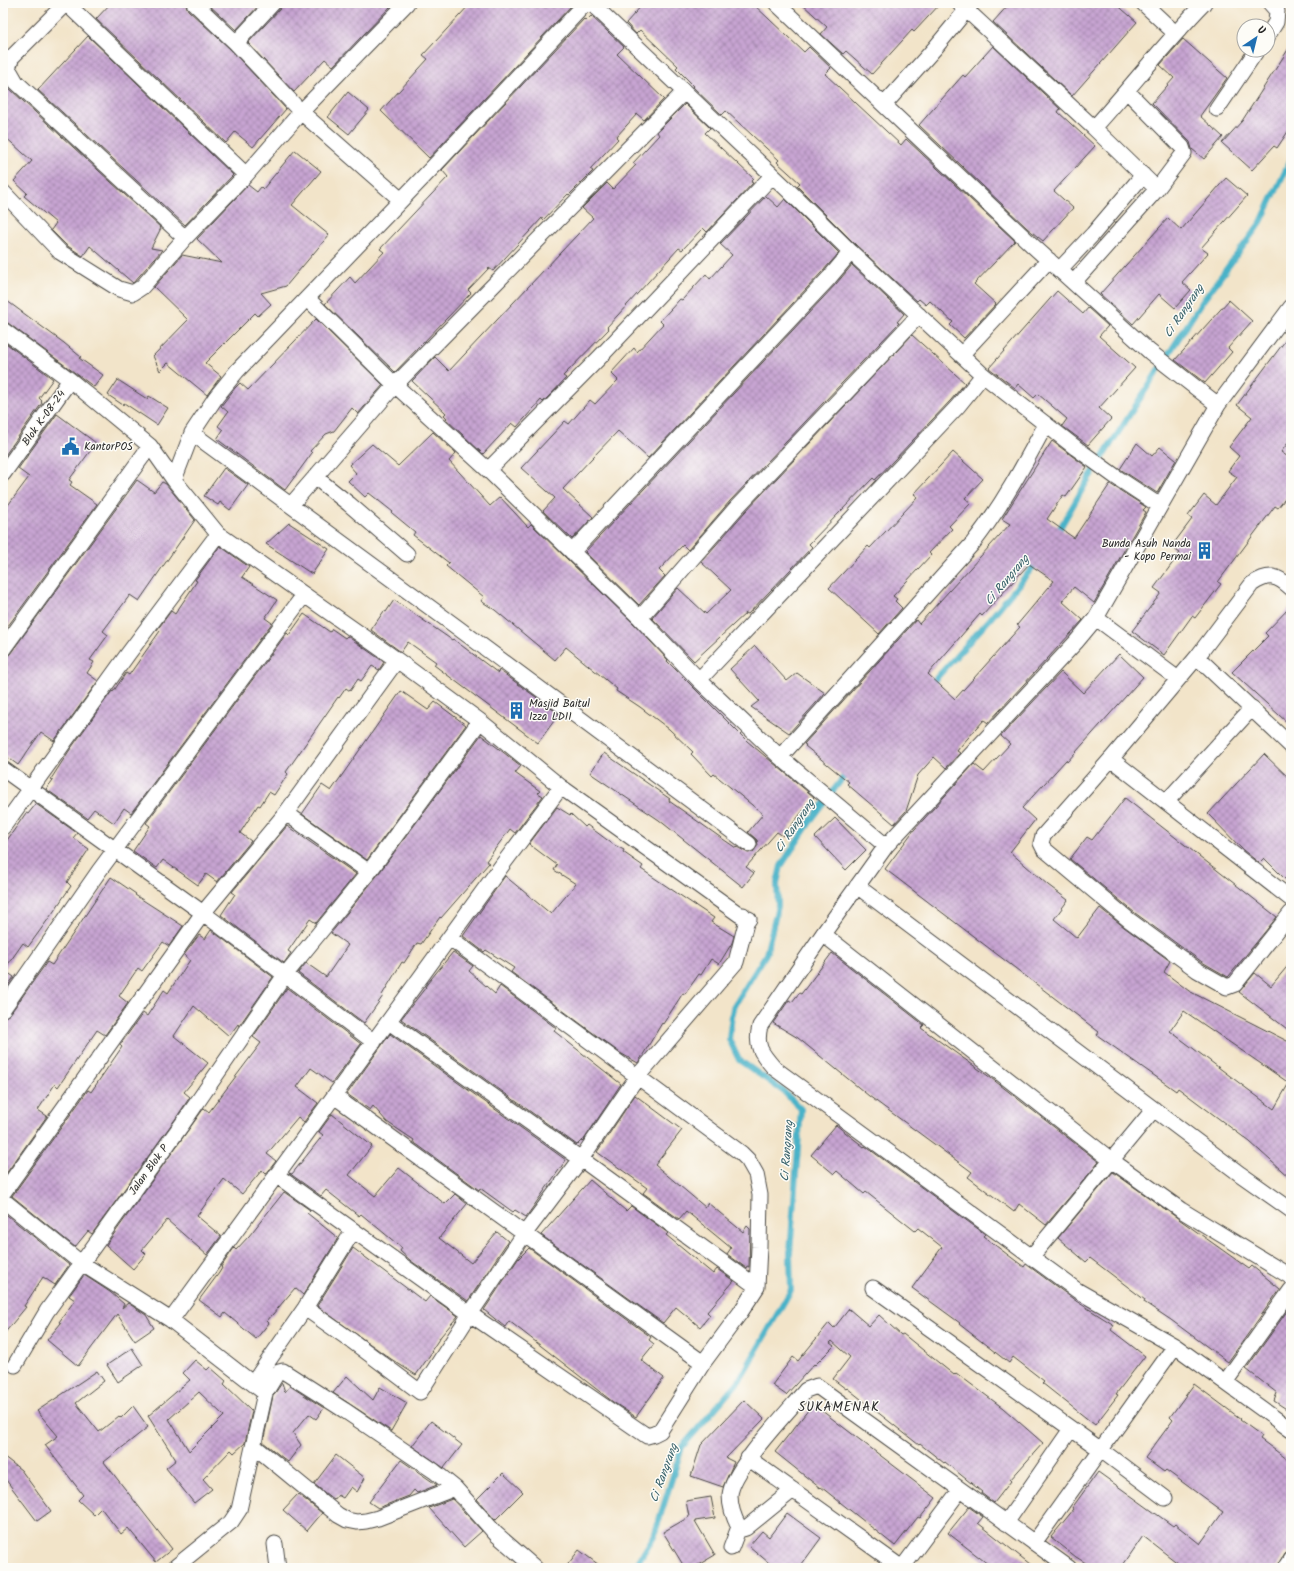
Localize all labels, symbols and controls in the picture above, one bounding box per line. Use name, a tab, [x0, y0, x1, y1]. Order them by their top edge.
north arrow	[1236, 18, 1276, 58]
text: U	[1253, 21, 1269, 40]
water label: Ci Rangrang	[1159, 279, 1210, 342]
street label: Blok K-08-24	[17, 386, 71, 450]
public building icon: KantorPOS	[61, 437, 81, 457]
place label: KantorPOS	[84, 438, 133, 456]
place label: Bunda Asuh Nanda - Kopo Permai	[1102, 535, 1191, 566]
building icon: Bunda Asuh Nanda - Kopo Permai	[1194, 540, 1214, 560]
water label: Ci Rangrang	[980, 549, 1035, 610]
place label: Masjid Baitul Izza LDII	[529, 695, 590, 726]
building icon: Masjid Baitul Izza LDII	[506, 700, 526, 720]
water label: Ci Rangrang	[770, 794, 821, 857]
water label: Ci Rangrang	[775, 1118, 799, 1182]
street label: Jalan Blok P	[124, 1140, 174, 1199]
district label: SUKAMENAK	[798, 1397, 880, 1418]
water label: Ci Rangrang	[645, 1440, 684, 1505]

